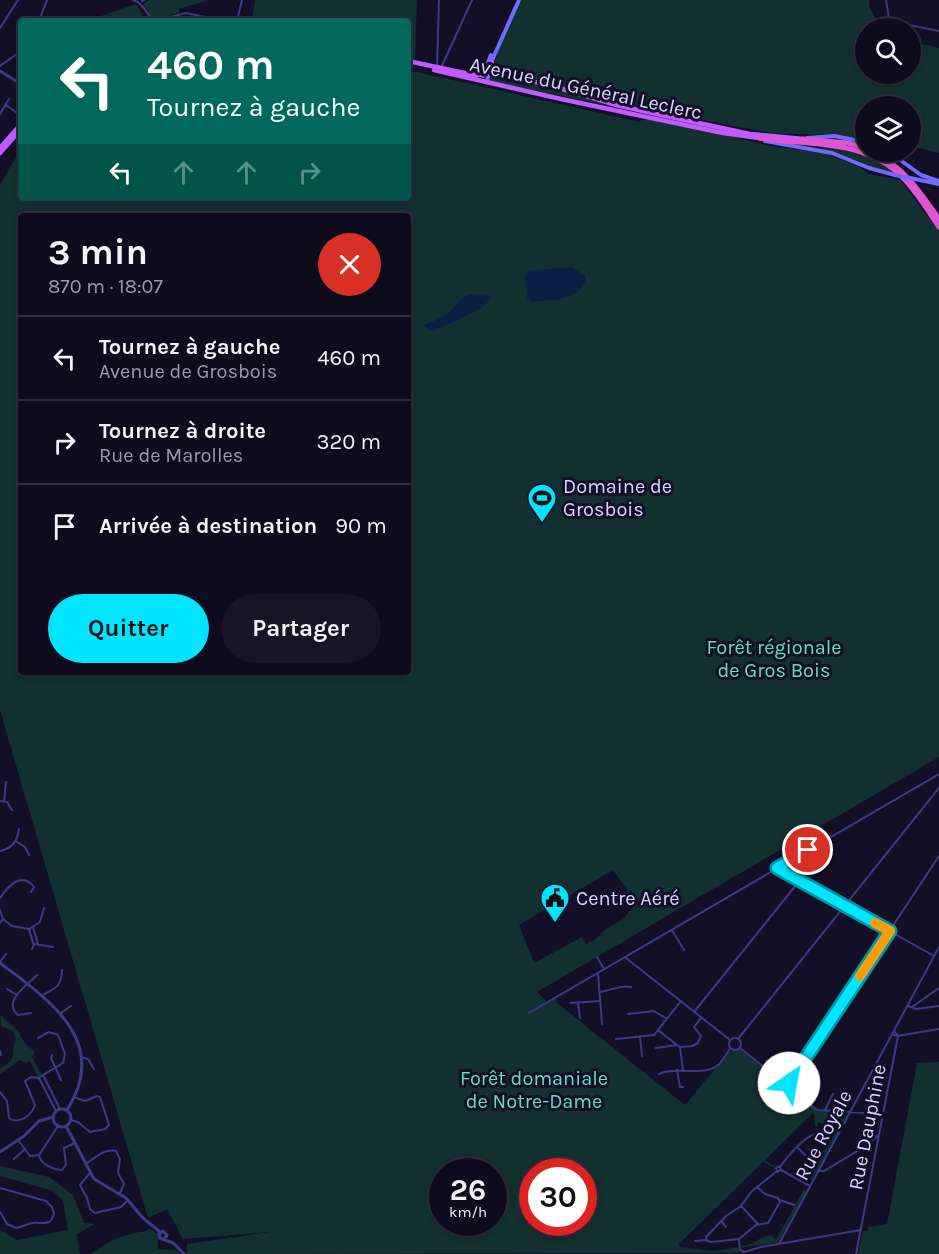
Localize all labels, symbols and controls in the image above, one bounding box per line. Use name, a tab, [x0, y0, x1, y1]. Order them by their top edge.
map controls	[855, 18, 921, 162]
button: search	[855, 18, 921, 84]
text: 460 m	[147, 40, 275, 90]
icon: left	[48, 42, 126, 120]
street label: Avenue du Général Leclerc	[468, 53, 704, 124]
text: Tournez à gauche	[147, 91, 360, 123]
button: layers	[855, 96, 921, 162]
icon: left	[104, 156, 137, 189]
icon: ahead	[167, 156, 200, 189]
icon: ahead	[230, 156, 263, 189]
icon: right	[293, 156, 326, 189]
text: 3 min	[48, 231, 148, 273]
button: close	[318, 233, 381, 296]
text: 870 m · 18:07	[48, 275, 163, 298]
text: Tournez à gauche	[99, 334, 280, 360]
icon: left	[48, 342, 81, 375]
text: 460 m	[317, 345, 381, 371]
text: Avenue de Grosbois	[99, 360, 277, 383]
text: Tournez à droite	[99, 418, 266, 444]
icon: right	[48, 426, 81, 459]
text: 320 m	[316, 429, 381, 455]
text: Rue de Marolles	[99, 444, 243, 467]
place label: Domaine de Grosbois	[563, 475, 672, 521]
sports icon: Domaine de Grosbois	[526, 482, 558, 524]
icon: arrive	[48, 510, 81, 543]
text: Arrivée à destination	[99, 513, 317, 539]
text: 90 m	[335, 513, 387, 539]
button: Quitter	[48, 594, 209, 663]
button: Partager	[221, 594, 381, 663]
park label: Forêt régionale de Gros Bois	[706, 636, 842, 682]
pin	[782, 824, 833, 875]
icon: arrive	[791, 833, 824, 866]
public building icon: Centre Aéré	[539, 882, 571, 924]
place label: Centre Aéré	[576, 887, 680, 910]
position arrow	[757, 1051, 821, 1115]
street label: Rue Dauphine	[844, 1062, 891, 1192]
park label: Forêt domaniale de Notre-Dame	[460, 1067, 608, 1113]
street label: Rue Royale	[790, 1086, 857, 1184]
speed limit sign: 30	[519, 1158, 597, 1236]
text: 26	[450, 1172, 486, 1208]
text: km/h	[449, 1203, 487, 1221]

